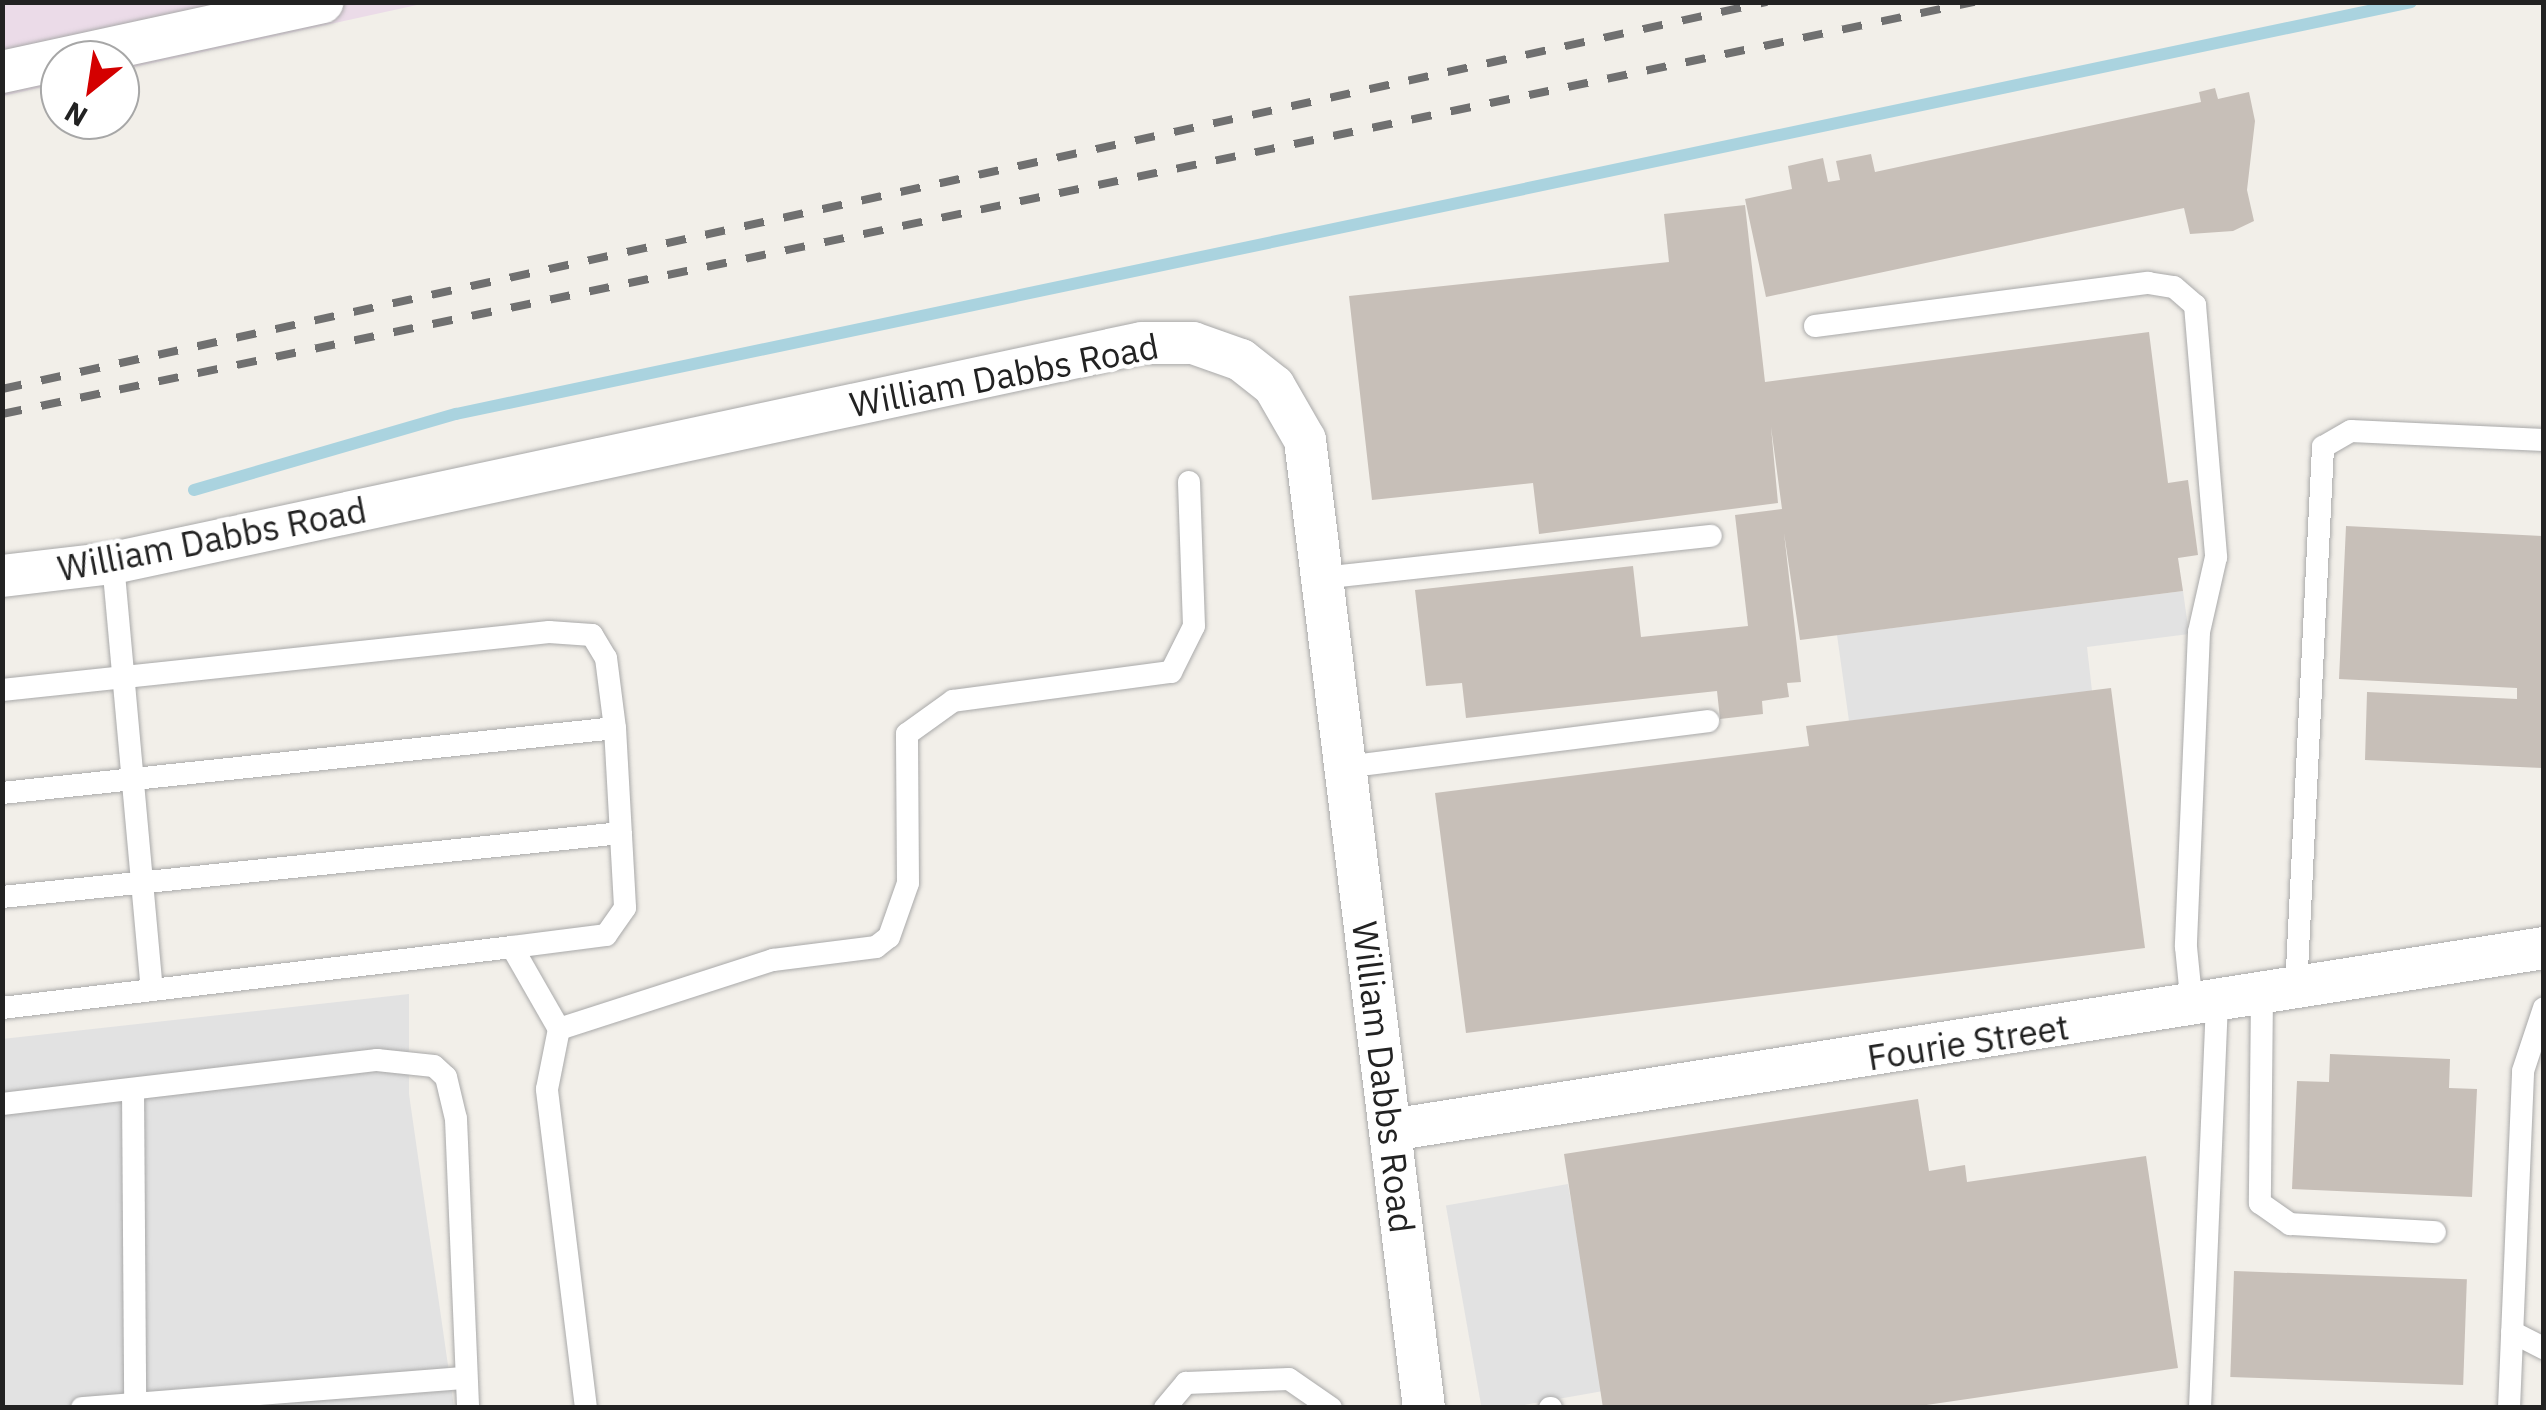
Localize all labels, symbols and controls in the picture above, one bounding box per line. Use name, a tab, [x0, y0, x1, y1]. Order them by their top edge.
north arrow	[40, 40, 140, 140]
text: N	[58, 94, 94, 136]
street label: William Dabbs Road	[846, 324, 1162, 426]
street label: William Dabbs Road	[54, 488, 370, 590]
street label: William Dabbs Road	[1344, 919, 1424, 1235]
street label: Fourie Street	[1864, 1005, 2072, 1079]

